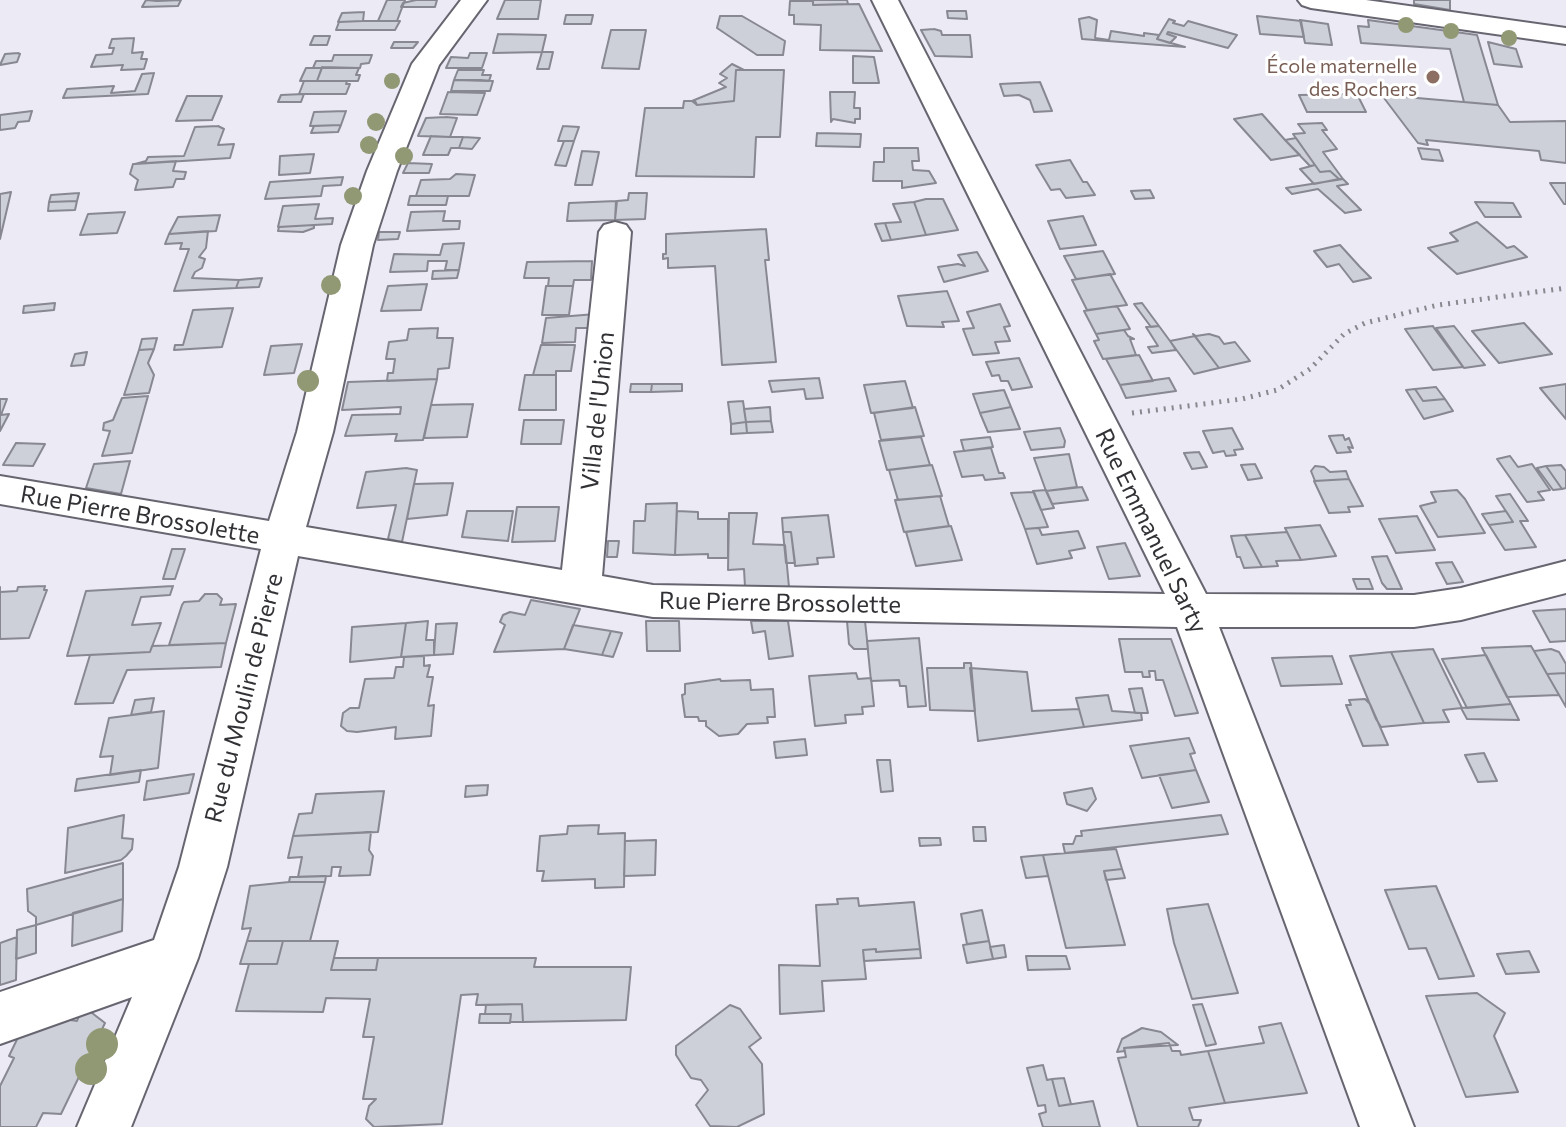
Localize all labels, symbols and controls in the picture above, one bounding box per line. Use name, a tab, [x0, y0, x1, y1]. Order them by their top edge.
place label: École maternelle des Rochers	[1267, 54, 1417, 101]
marker: École maternelle des Rochers	[1424, 68, 1442, 86]
street label: Villa de l'Union	[575, 330, 621, 492]
street label: Rue Emmanuel Sarty	[1089, 424, 1213, 638]
street label: Rue Pierre Brossolette	[18, 480, 262, 550]
street label: Rue du Moulin de Pierre	[199, 570, 289, 826]
street label: Rue Pierre Brossolette	[659, 586, 901, 620]

